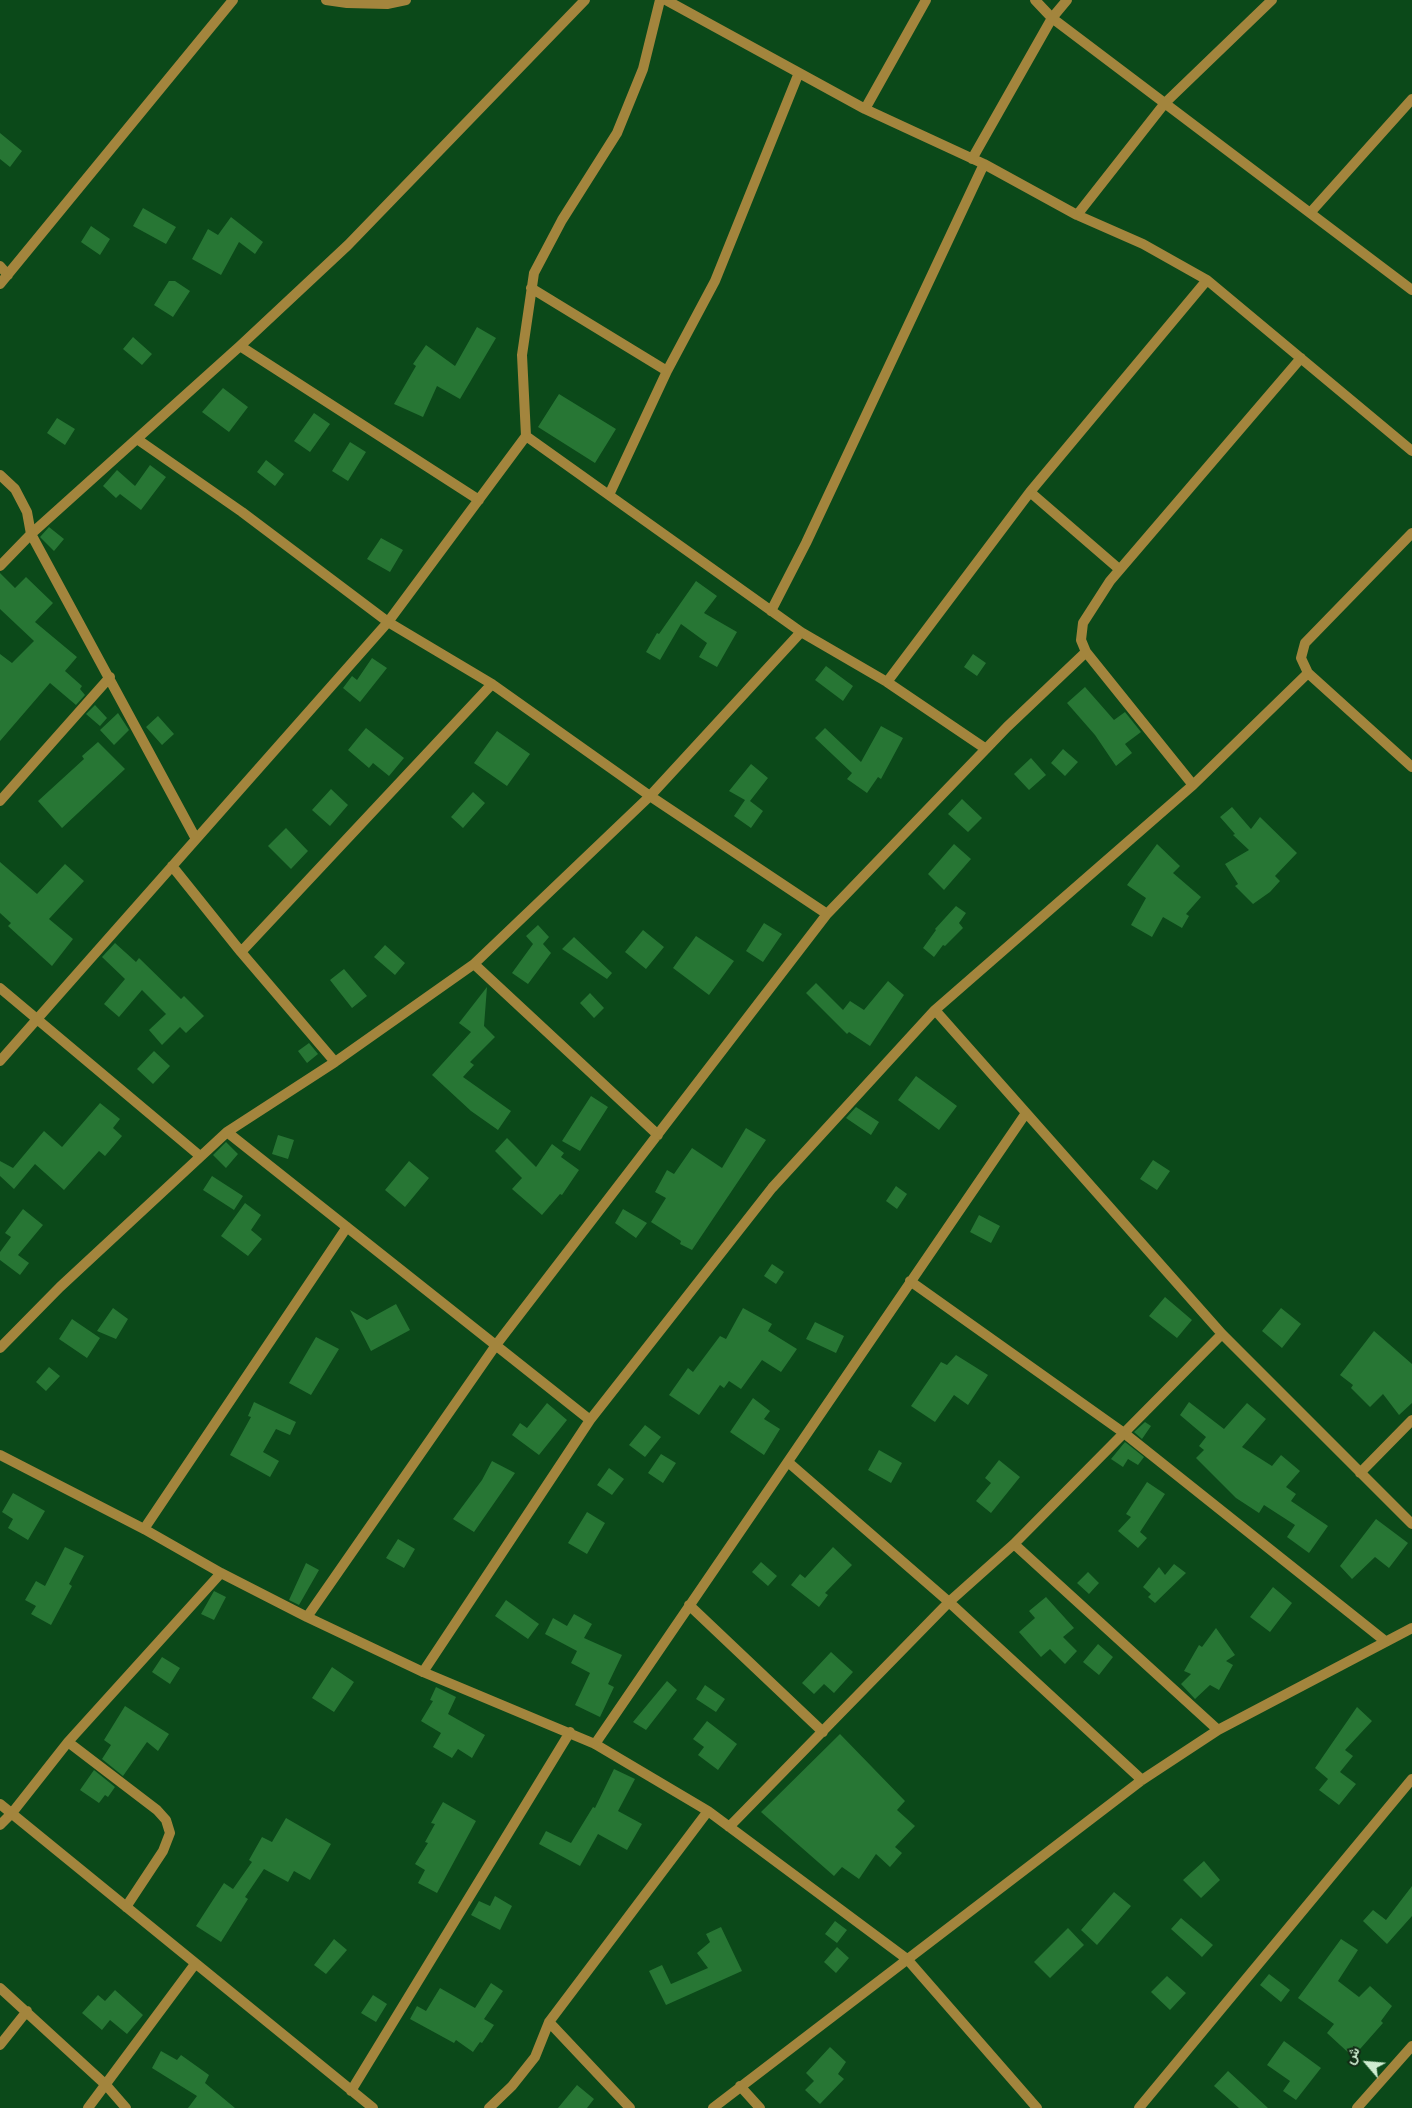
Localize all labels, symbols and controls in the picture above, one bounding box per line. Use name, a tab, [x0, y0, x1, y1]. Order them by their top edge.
north arrow	[1342, 2038, 1392, 2088]
text: ش	[1342, 2045, 1365, 2067]

